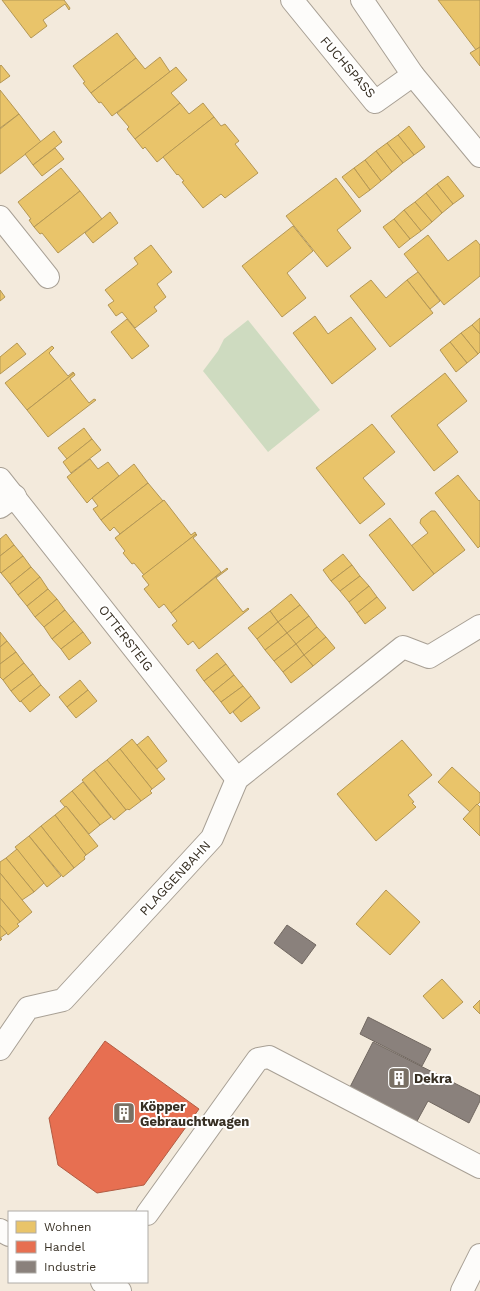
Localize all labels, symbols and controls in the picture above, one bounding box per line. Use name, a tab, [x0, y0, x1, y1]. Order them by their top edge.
street label: FUCHSPASS	[317, 33, 379, 101]
street label: OTTERSTEIG	[96, 602, 156, 674]
street label: PLAGGENBAHN	[137, 838, 213, 918]
building icon: Dekra	[386, 1065, 412, 1091]
place label: Dekra	[414, 1071, 452, 1086]
place label: Köpper Gebrauchtwagen	[140, 1099, 249, 1129]
building icon: Köpper Gebrauchtwagen	[111, 1100, 137, 1126]
legend	[8, 1211, 148, 1283]
text: Wohnen	[44, 1220, 92, 1234]
text: Handel	[44, 1240, 85, 1254]
text: Industrie	[44, 1260, 96, 1274]

